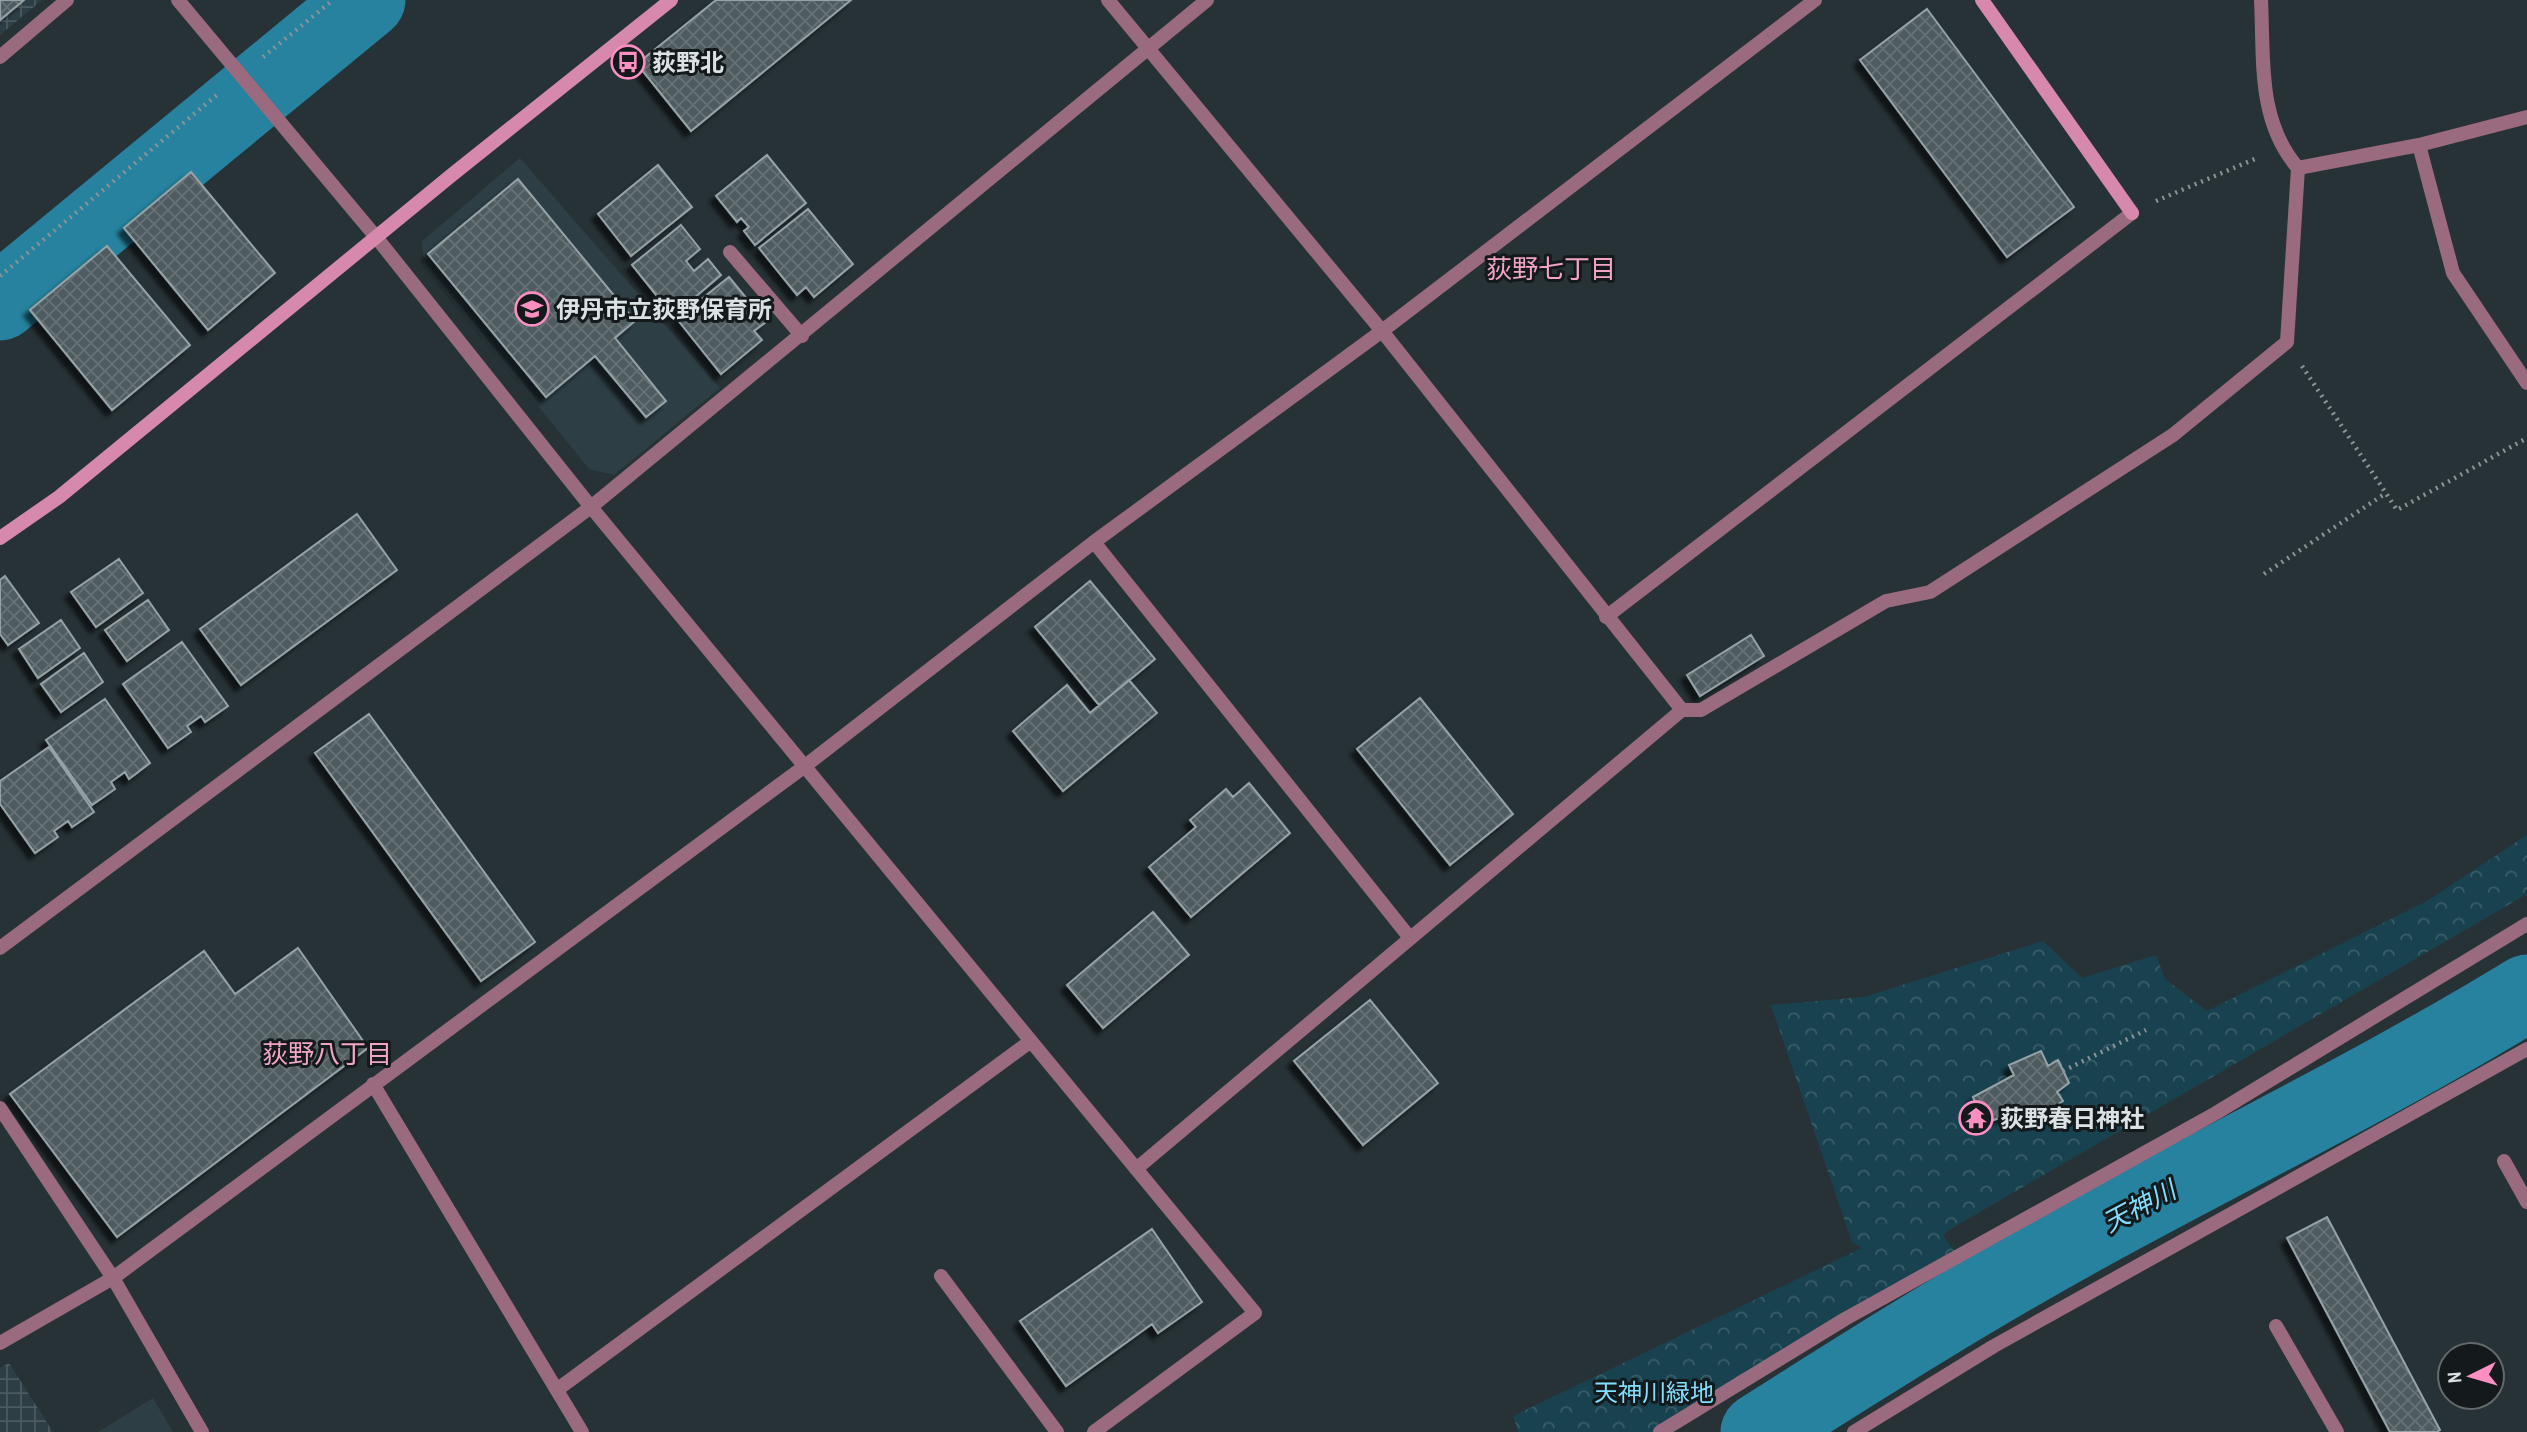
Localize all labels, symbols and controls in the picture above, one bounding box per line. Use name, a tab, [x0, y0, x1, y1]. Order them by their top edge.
bus stop icon: 荻野北	[609, 43, 647, 81]
place label: 荻野北	[652, 46, 724, 78]
district label: 荻野七丁目	[1486, 251, 1616, 286]
school or university icon: 伊丹市立荻野保育所	[513, 290, 551, 328]
place label: 伊丹市立荻野保育所	[556, 293, 772, 325]
district label: 荻野八丁目	[262, 1036, 392, 1071]
temple icon: 荻野春日神社	[1957, 1099, 1995, 1137]
place label: 荻野春日神社	[2000, 1102, 2144, 1134]
water label: 天神川	[2096, 1171, 2184, 1240]
north arrow	[2436, 1341, 2506, 1411]
text: N	[2441, 1371, 2468, 1384]
park label: 天神川緑地	[1594, 1376, 1714, 1408]

